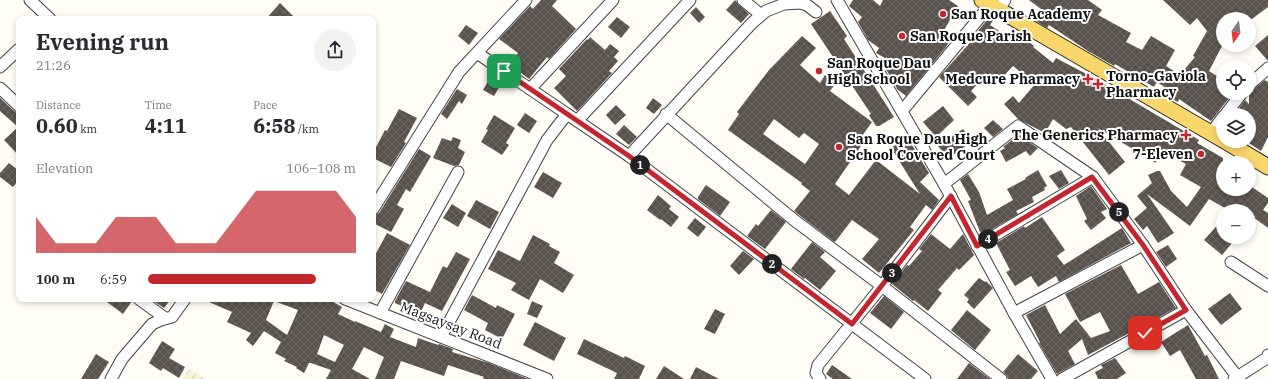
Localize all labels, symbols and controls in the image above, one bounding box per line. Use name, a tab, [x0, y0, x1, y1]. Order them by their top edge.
place label: San Roque Academy	[951, 5, 1091, 23]
marker: San Roque Academy	[938, 9, 948, 19]
north arrow	[1216, 12, 1256, 52]
map controls	[1216, 12, 1256, 244]
text: Evening run	[36, 27, 169, 56]
place label: San Roque Parish	[910, 27, 1032, 45]
button: share	[314, 29, 356, 71]
marker: San Roque Parish	[897, 31, 907, 41]
pin	[487, 54, 521, 88]
place label: San Roque Dau High School	[827, 54, 931, 88]
text: 21:26	[36, 57, 71, 74]
icon: arrive	[493, 60, 515, 82]
button: locate	[1216, 60, 1256, 100]
marker: San Roque Dau High School	[814, 66, 824, 76]
place label: Torno-Gaviola Pharmacy	[1106, 67, 1206, 101]
place label: Medcure Pharmacy	[945, 70, 1080, 88]
marker: Medcure Pharmacy	[1083, 74, 1093, 84]
marker: Torno-Gaviola Pharmacy	[1093, 79, 1103, 89]
text: Distance	[36, 98, 81, 112]
text: Time	[145, 98, 172, 112]
text: Pace	[253, 98, 278, 112]
button: layers	[1216, 108, 1256, 148]
text: 0.60	[36, 112, 78, 139]
text: 4:11	[145, 112, 187, 139]
text: 6:58	[253, 112, 295, 139]
text: km	[78, 122, 97, 136]
text: /km	[295, 122, 319, 136]
place label: The Generics Pharmacy	[1012, 126, 1178, 144]
place label: San Roque Dau High School Covered Court	[847, 130, 995, 164]
marker: The Generics Pharmacy	[1181, 130, 1191, 140]
marker: San Roque Dau High School Covered Court	[834, 142, 844, 152]
place label: 7-Eleven	[1133, 145, 1193, 163]
marker: 7-Eleven	[1196, 149, 1206, 159]
pin: 1	[630, 155, 650, 175]
button: +	[1216, 156, 1256, 196]
text: 1	[637, 158, 643, 172]
text: Elevation	[36, 160, 93, 177]
text: 106–108 m	[286, 160, 356, 177]
pin: 5	[1109, 202, 1129, 222]
button: −	[1216, 204, 1256, 244]
text: 5	[1116, 205, 1122, 219]
pin: 4	[978, 229, 998, 249]
text: 4	[985, 232, 991, 246]
pin: 2	[762, 254, 782, 274]
text: 2	[769, 257, 775, 271]
pin: 3	[882, 263, 902, 283]
text: 3	[889, 266, 895, 280]
text: 100 m	[36, 271, 75, 288]
text: 6:59	[100, 271, 127, 288]
street label: Magsaysay Road	[398, 297, 505, 353]
pin	[1128, 316, 1162, 350]
icon: check	[1134, 322, 1156, 344]

